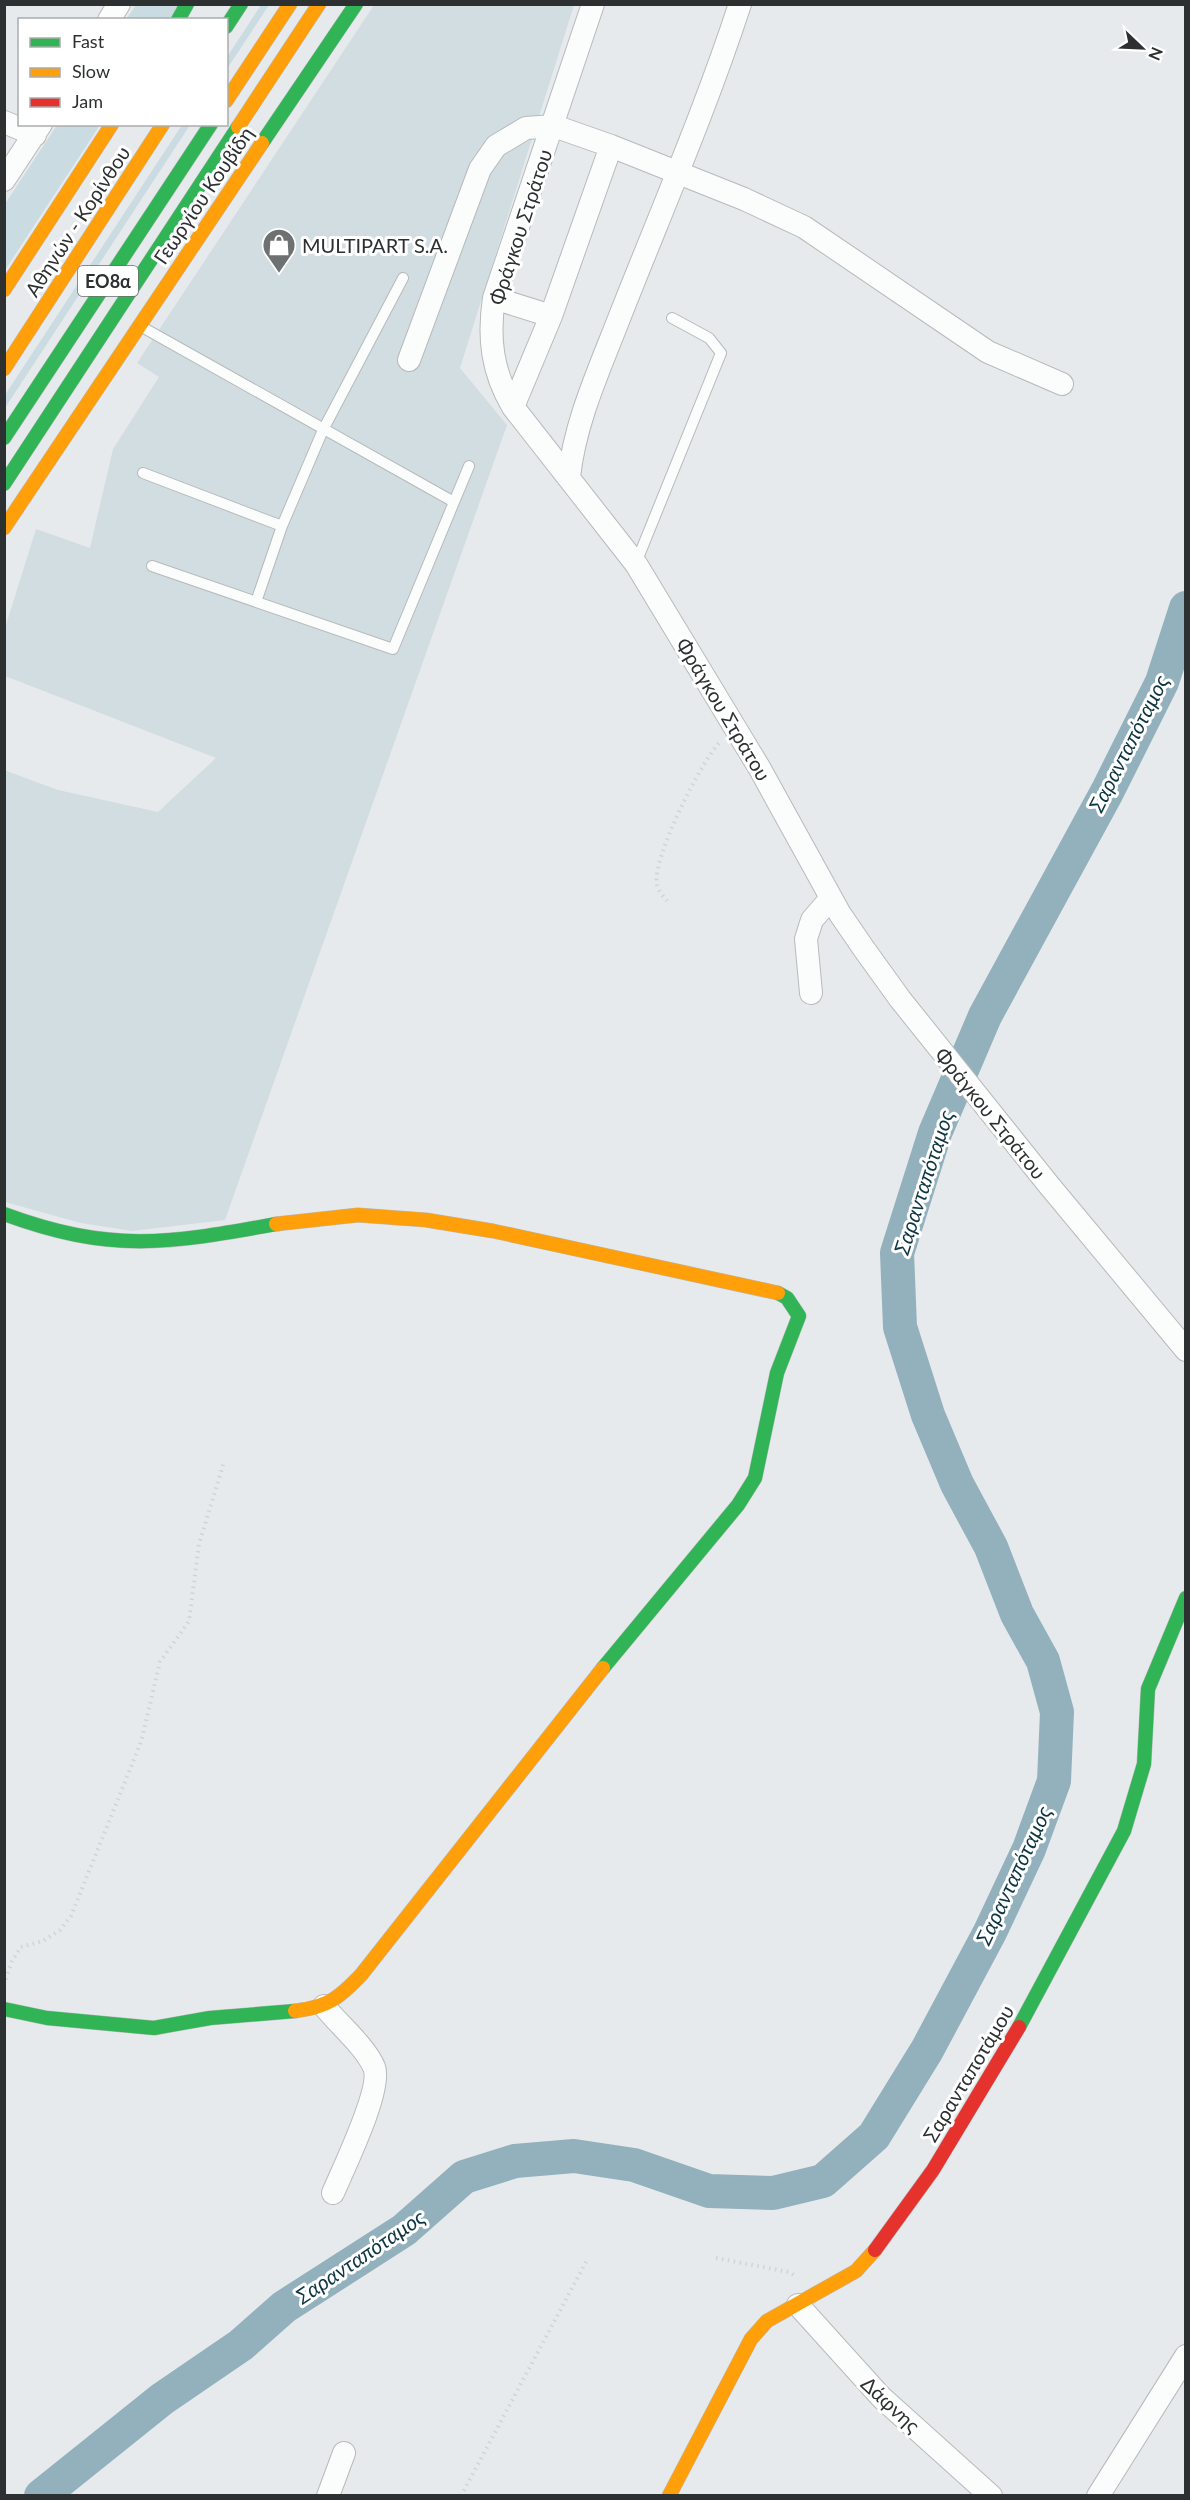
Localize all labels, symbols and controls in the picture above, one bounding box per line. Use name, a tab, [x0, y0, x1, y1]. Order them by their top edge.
legend	[18, 18, 228, 126]
north arrow	[1112, 18, 1172, 78]
text: Fast	[72, 30, 105, 52]
text: N	[1145, 45, 1167, 63]
text: Slow	[72, 60, 110, 82]
text: Jam	[72, 90, 103, 112]
street label: Γεωργίου Κουβίδη	[148, 122, 258, 268]
street label: Αθηνών - Κορίνθου	[19, 141, 135, 301]
street label: Φράγκου Στράτου	[484, 146, 556, 308]
shop icon: MULTIPART S.A.	[261, 227, 297, 274]
place label: MULTIPART S.A.	[302, 233, 448, 257]
road number: ΕΟ8α	[78, 266, 138, 296]
street label: Φράγκου Στράτου	[672, 633, 776, 785]
water label: Σαρανταπόταμος	[1082, 670, 1174, 816]
street label: Φράγκου Στράτου	[931, 1042, 1051, 1184]
water label: Σαρανταπόταμος	[888, 1106, 958, 1258]
water label: Σαρανταπόταμος	[970, 1801, 1056, 1949]
street label: Σαρανταποτάμου	[918, 2000, 1018, 2146]
water label: Σαρανταπόταμος	[290, 2203, 430, 2309]
street label: Δάφνης	[857, 2371, 925, 2437]

